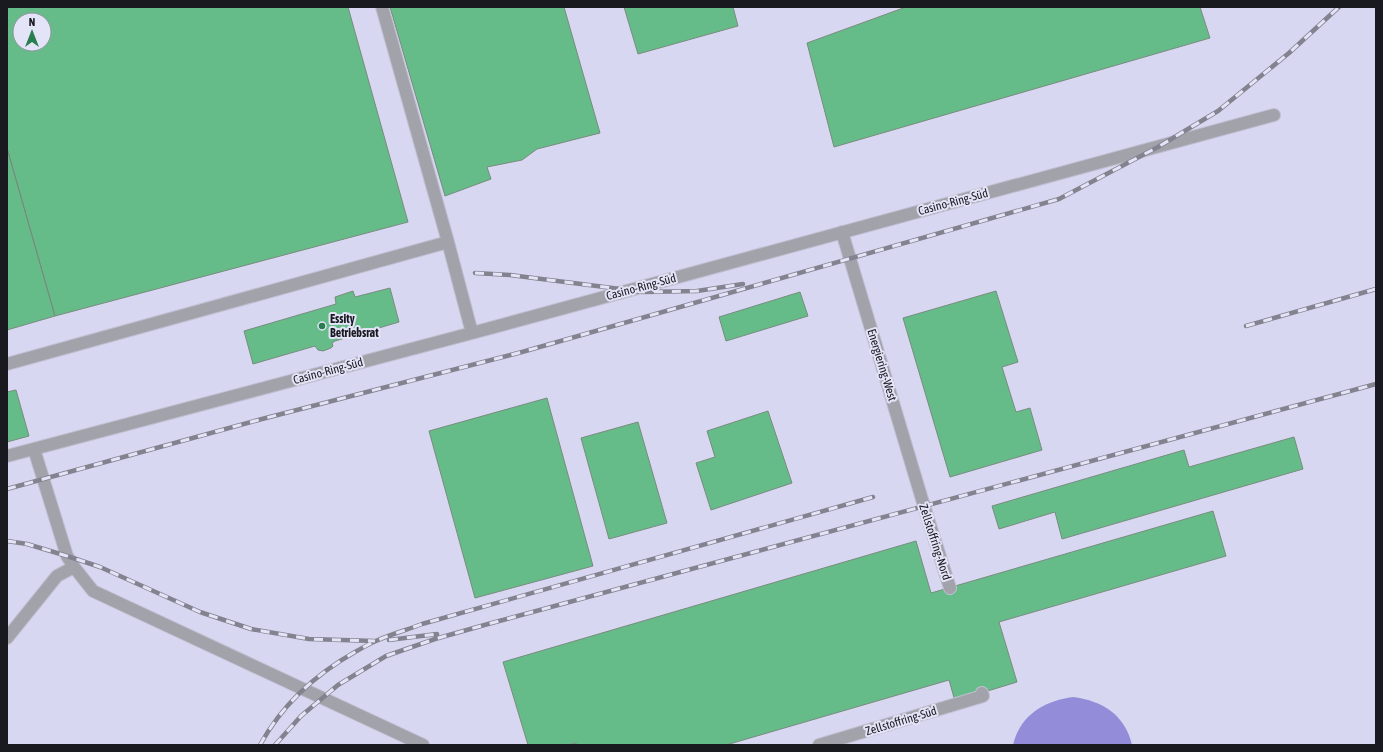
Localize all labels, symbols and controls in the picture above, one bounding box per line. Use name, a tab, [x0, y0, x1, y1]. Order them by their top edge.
north arrow	[12, 12, 52, 52]
text: N	[29, 16, 35, 28]
street label: Casino-Ring-Süd	[917, 186, 989, 218]
street label: Casino-Ring-Süd	[605, 271, 677, 303]
place label: Essity Betriebsrat	[330, 312, 379, 340]
marker: Essity Betriebsrat	[317, 321, 327, 331]
street label: Energiering-West	[864, 327, 900, 403]
street label: Casino-Ring-Süd	[292, 355, 364, 387]
street label: Zellstoffring-Nord	[916, 502, 954, 582]
street label: Zellstoffring-Süd	[864, 704, 938, 738]

